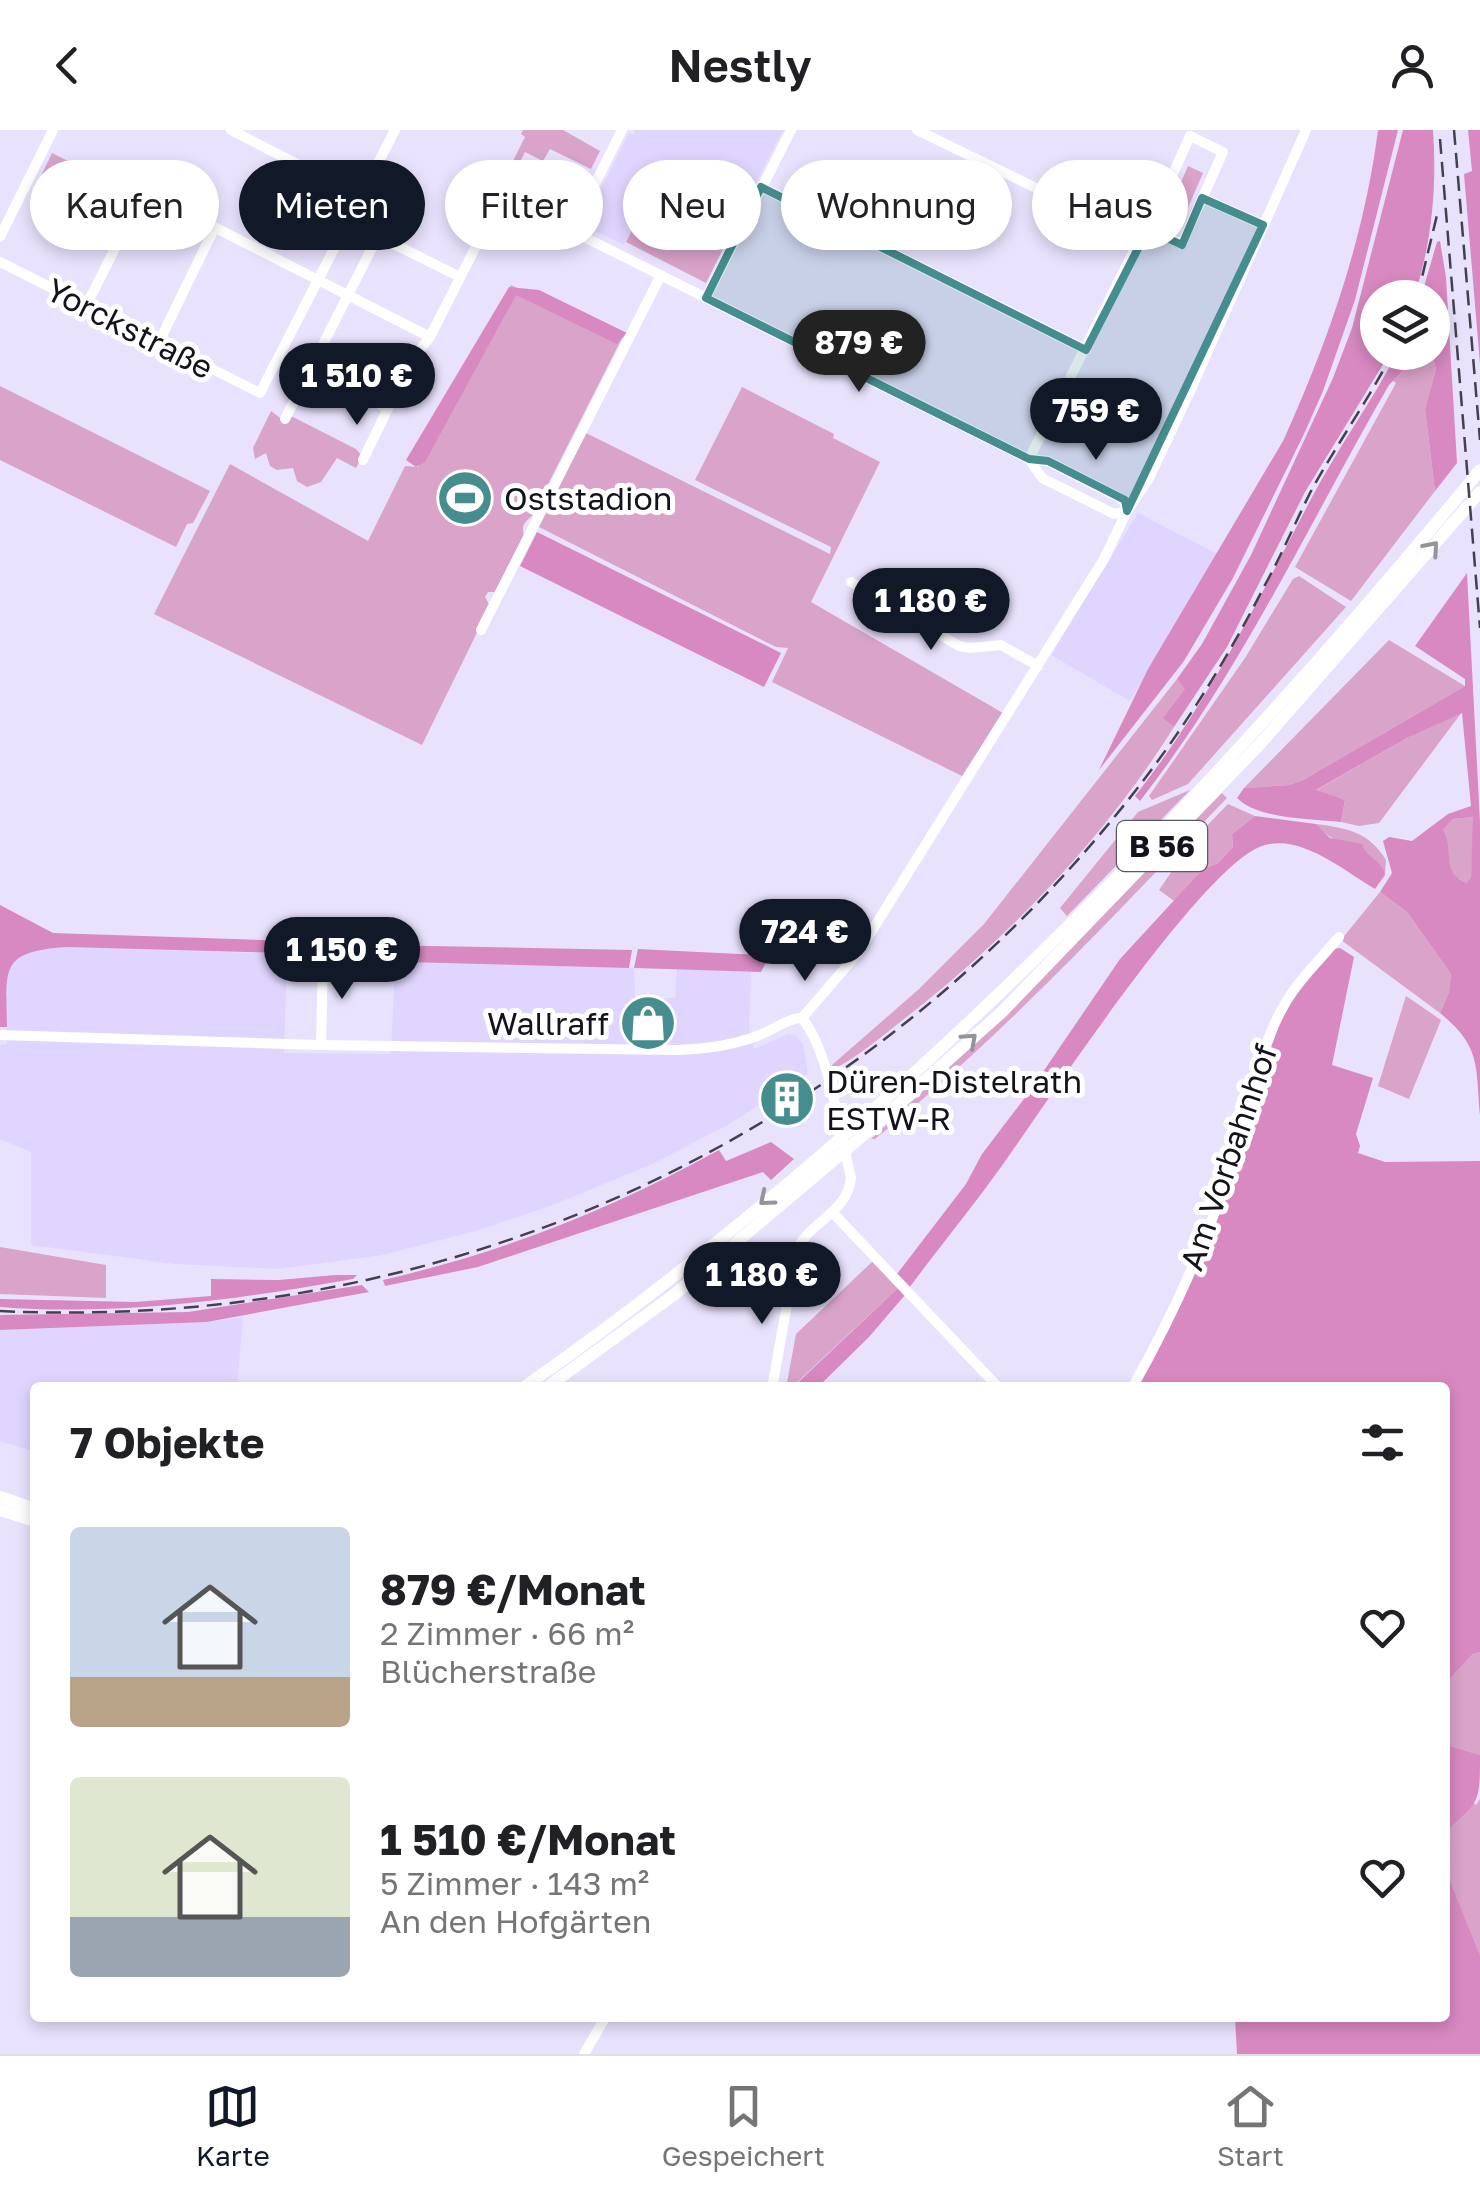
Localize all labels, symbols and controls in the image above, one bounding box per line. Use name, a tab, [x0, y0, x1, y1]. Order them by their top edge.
icon: back	[40, 38, 95, 93]
text: Nestly	[668, 38, 812, 92]
icon: person	[1385, 38, 1440, 93]
chip: Kaufen	[30, 160, 219, 250]
chip: Mieten	[239, 160, 425, 250]
chip: Filter	[445, 160, 603, 250]
chip: Neu	[623, 160, 761, 250]
chip: Wohnung	[781, 160, 1012, 250]
chip: Haus	[1032, 160, 1188, 250]
street label: Yorckstraße	[40, 270, 220, 386]
map controls	[1360, 280, 1450, 370]
button: layers	[1360, 280, 1450, 370]
pin: 879 €	[789, 310, 929, 395]
text: 879 €	[815, 323, 903, 361]
pin: 1 510 €	[265, 343, 449, 428]
text: 1 510 €	[301, 356, 413, 394]
pin: 759 €	[1026, 378, 1166, 463]
text: 759 €	[1052, 391, 1140, 429]
sports icon: Oststadion	[435, 468, 495, 528]
place label: Oststadion	[504, 479, 672, 517]
one-way arrow	[1421, 542, 1439, 560]
pin: 1 180 €	[839, 568, 1023, 653]
text: 1 180 €	[875, 581, 987, 619]
road number: B 56	[1117, 821, 1207, 871]
pin: 724 €	[735, 899, 875, 984]
text: 724 €	[761, 912, 849, 950]
pin: 1 150 €	[250, 917, 434, 1002]
text: 1 150 €	[286, 930, 398, 968]
shop icon: Wallraff	[618, 993, 678, 1053]
place label: Wallraff	[487, 1004, 609, 1042]
one-way arrow	[958, 1034, 977, 1052]
street label: Am Vorbahnhof	[1172, 1039, 1285, 1275]
place label: Düren-Distelrath ESTW-R	[826, 1062, 1082, 1137]
building icon: Düren-Distelrath ESTW-R	[757, 1069, 817, 1129]
one-way arrow	[760, 1187, 778, 1205]
pin: 1 180 €	[670, 1242, 854, 1327]
text: 1 180 €	[706, 1255, 818, 1293]
icon: filters	[1355, 1415, 1410, 1470]
text: 7 Objekte	[70, 1417, 264, 1467]
text: 879 €/Monat	[380, 1564, 646, 1614]
icon: home	[150, 1567, 270, 1687]
icon: heart	[1355, 1600, 1410, 1655]
text: 2 Zimmer · 66 m²	[380, 1614, 634, 1652]
text: Blücherstraße	[380, 1652, 596, 1690]
text: 1 510 €/Monat	[380, 1814, 676, 1864]
icon: home	[150, 1817, 270, 1937]
icon: heart	[1355, 1850, 1410, 1905]
text: 5 Zimmer · 143 m²	[380, 1864, 649, 1902]
text: An den Hofgärten	[380, 1902, 652, 1940]
tab: Karte	[196, 2079, 270, 2172]
tab: Gespeichert	[662, 2079, 825, 2172]
tab: Start	[1217, 2079, 1284, 2172]

